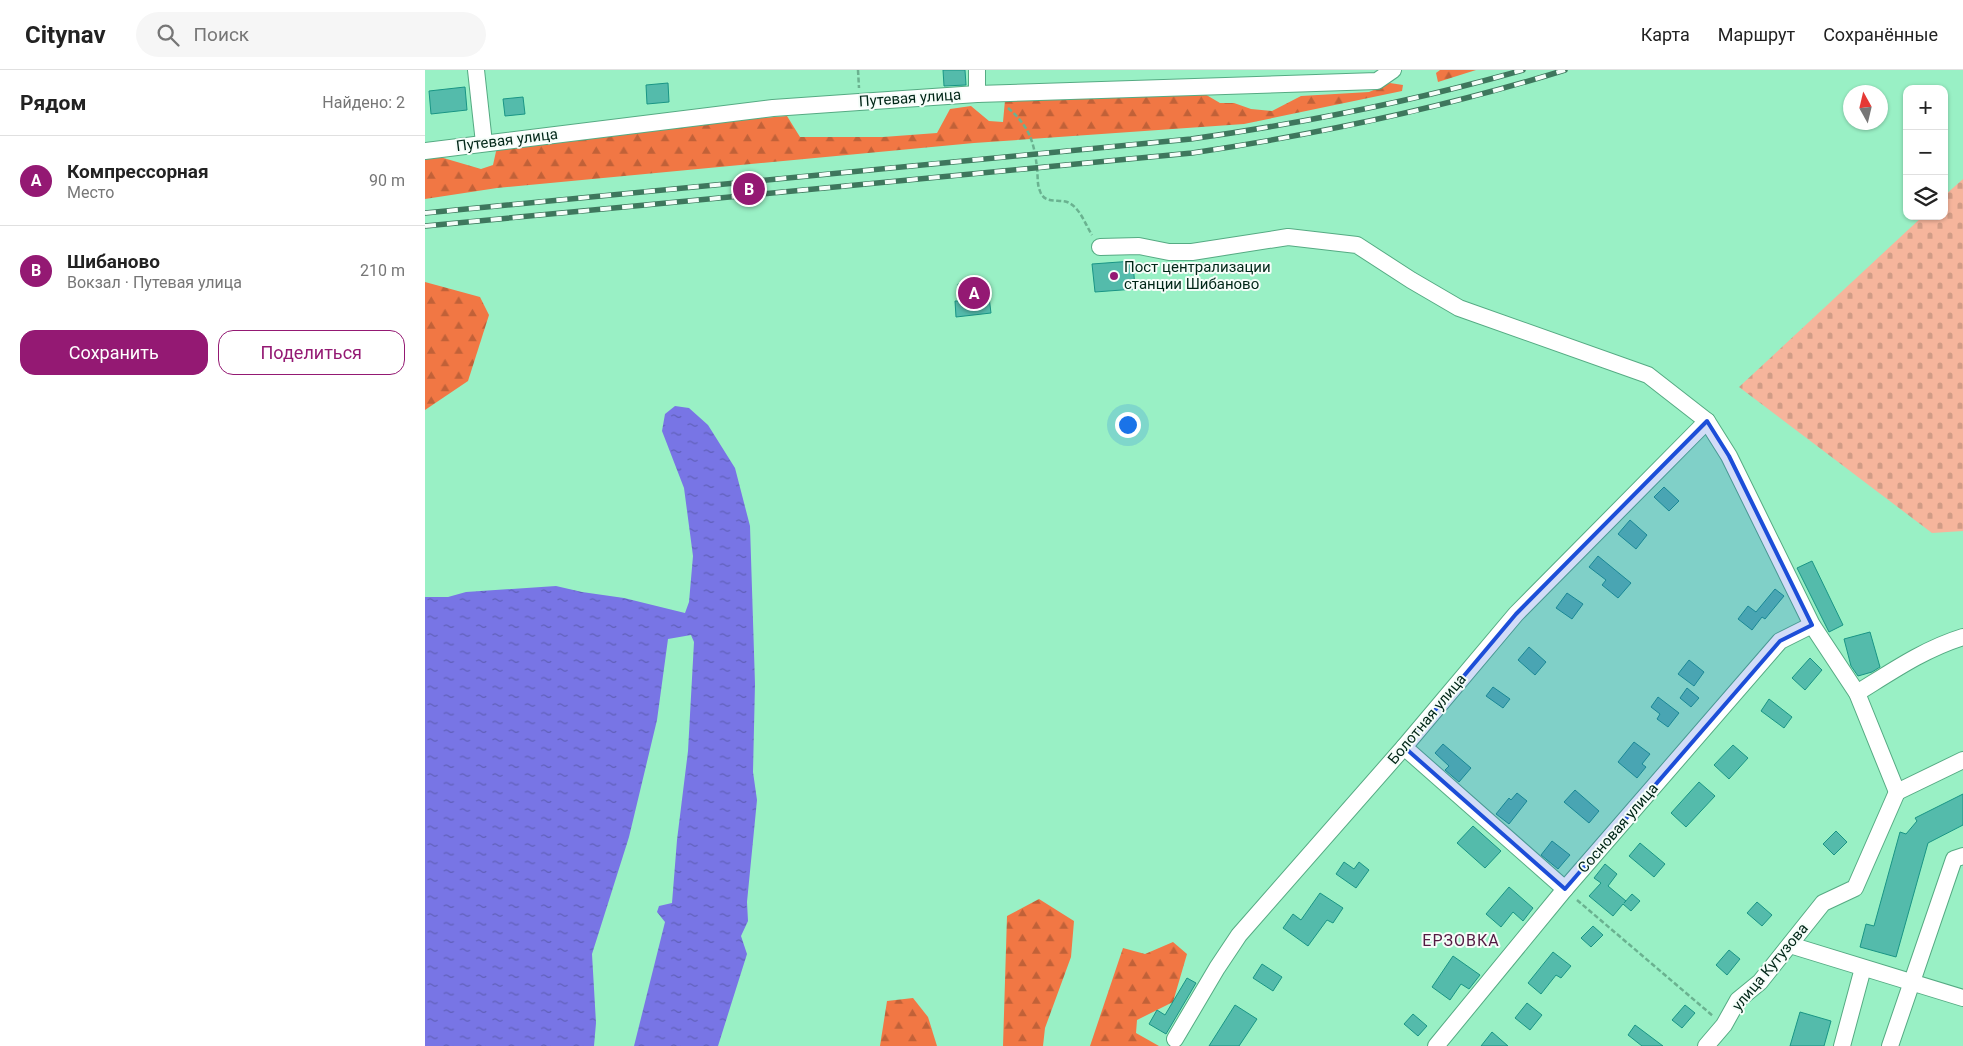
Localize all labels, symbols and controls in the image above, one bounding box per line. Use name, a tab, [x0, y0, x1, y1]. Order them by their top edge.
search box	[136, 12, 486, 57]
text: Citynav	[25, 21, 106, 49]
icon: search	[154, 21, 182, 49]
text: Поиск	[194, 23, 249, 46]
text: Карта	[1641, 24, 1690, 45]
text: Маршрут	[1718, 24, 1795, 45]
text: Сохранённые	[1823, 24, 1938, 45]
street label: Путевая улица	[858, 85, 962, 111]
north arrow	[1843, 85, 1888, 130]
map controls	[1903, 85, 1948, 220]
button: +	[1903, 85, 1948, 130]
text: Рядом	[20, 91, 86, 115]
text: Найдено: 2	[322, 93, 405, 112]
street label: Путевая улица	[455, 125, 559, 155]
button: −	[1903, 130, 1948, 175]
text: Компрессорная	[67, 160, 209, 183]
pin: B	[733, 170, 765, 208]
text: A	[31, 171, 41, 190]
text: 90 m	[369, 171, 405, 190]
button: layers	[1903, 175, 1948, 220]
text: Место	[67, 183, 114, 202]
text: Шибаново	[67, 250, 160, 273]
place label: Пост централизации станции Шибаново	[1124, 258, 1271, 293]
text: B	[31, 261, 41, 280]
text: 210 m	[360, 261, 405, 280]
marker: Пост централизации станции Шибаново	[1108, 270, 1120, 282]
text: Вокзал · Путевая улица	[67, 273, 242, 292]
pin: A	[958, 274, 990, 312]
button: Сохранить	[20, 330, 208, 375]
button: Поделиться	[218, 330, 405, 375]
your location	[1115, 412, 1141, 438]
street label: Болотная улица	[1384, 670, 1470, 768]
street label: Сосновая улица	[1574, 779, 1662, 877]
street label: улица Кутузова	[1728, 920, 1812, 1014]
district label: ЕРЗОВКА	[1422, 931, 1500, 950]

